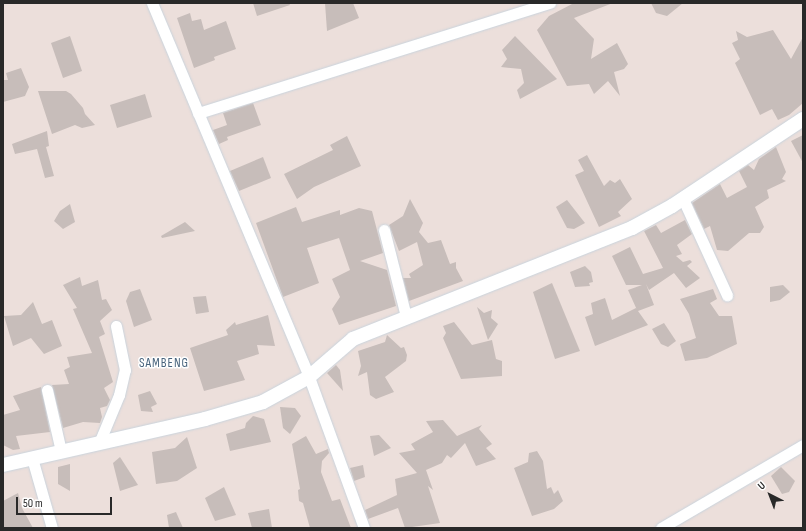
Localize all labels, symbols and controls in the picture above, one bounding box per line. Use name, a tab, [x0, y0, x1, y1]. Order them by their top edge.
district label: SAMBENG	[139, 355, 189, 371]
north arrow	[750, 475, 790, 515]
text: U	[755, 479, 768, 492]
scale bar	[18, 489, 114, 515]
text: 50 m	[23, 496, 43, 511]

